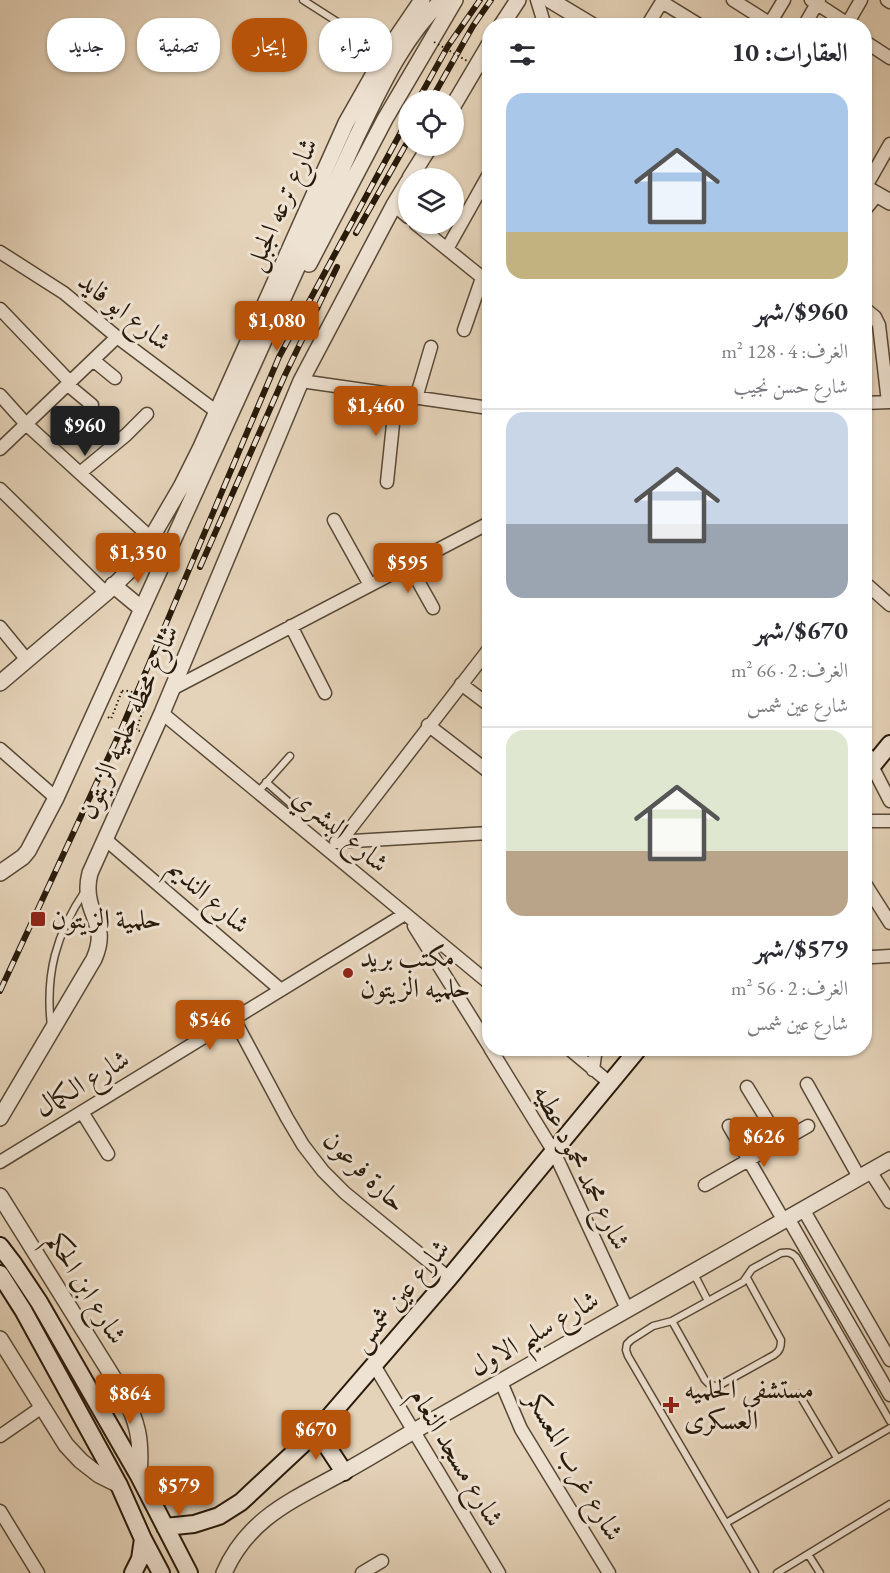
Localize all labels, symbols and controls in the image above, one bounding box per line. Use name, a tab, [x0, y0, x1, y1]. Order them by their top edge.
chip: جديد	[47, 18, 125, 72]
chip: تصفية	[137, 18, 220, 72]
chip: إيجار	[232, 18, 307, 72]
chip: شراء	[319, 18, 392, 72]
text: العقارات: 10	[731, 35, 848, 69]
icon: filters	[506, 38, 539, 71]
map controls	[398, 90, 464, 234]
button: locate	[398, 90, 464, 156]
street label: شارع ترعه الجبل	[236, 132, 330, 278]
icon: home	[623, 132, 731, 240]
button: layers	[398, 168, 464, 234]
street label: شارع ابو فايد	[68, 263, 179, 362]
text: $960/شهر	[754, 294, 848, 328]
pin: $1,080	[228, 301, 326, 352]
text: $1,080	[249, 307, 305, 333]
text: الغرف: 4 · 128 m²	[721, 338, 848, 364]
text: شارع حسن نجيب	[733, 373, 848, 399]
pin: $1,460	[327, 386, 425, 437]
text: $1,460	[348, 392, 404, 418]
pin: $960	[49, 406, 121, 457]
text: $960	[65, 412, 105, 438]
icon: home	[623, 451, 731, 559]
pin: $1,350	[89, 533, 187, 584]
text: $1,350	[110, 539, 166, 565]
pin: $595	[372, 543, 444, 594]
text: $595	[388, 549, 428, 575]
text: $670/شهر	[754, 613, 848, 647]
street label: شارع محطه حلميه الزيتون	[69, 619, 191, 827]
text: الغرف: 2 · 66 m²	[731, 657, 848, 683]
text: شارع عين شمس	[747, 692, 848, 718]
icon: home	[623, 769, 731, 877]
street label: شارع البشري	[283, 779, 397, 884]
street label: شارع النديم	[157, 850, 258, 946]
place label: حلمية الزيتون	[51, 901, 161, 936]
marker: حلمية الزيتون	[29, 910, 47, 928]
text: $579/شهر	[754, 931, 848, 965]
place label: مكتب بريد حلميه الزيتون	[360, 939, 470, 1005]
marker: مكتب بريد حلميه الزيتون	[341, 966, 355, 980]
text: الغرف: 2 · 56 m²	[731, 975, 848, 1001]
pin: $546	[174, 1000, 246, 1051]
text: $546	[190, 1006, 230, 1032]
text: شارع عين شمس	[747, 1010, 848, 1036]
street label: شارع الكمال	[28, 1041, 138, 1129]
street label: شارع محمد محمود عطيه	[521, 1078, 639, 1258]
pin: $626	[728, 1117, 800, 1168]
street label: حارة فرعون	[316, 1122, 415, 1219]
text: $626	[744, 1123, 784, 1149]
street label: شارع ابن الحكم	[33, 1225, 135, 1354]
street label: شارع عين شمس	[342, 1231, 461, 1362]
street label: شارع سليم الاول	[463, 1281, 610, 1392]
place label: مستشفى الحلميه العسكرى	[684, 1371, 814, 1437]
pin: $864	[94, 1374, 166, 1425]
text: $864	[110, 1380, 150, 1406]
street label: شارع مسجد النعام	[397, 1381, 513, 1536]
street label: شارع غرب المعسكر	[513, 1382, 632, 1549]
marker: مستشفى الحلميه العسكرى	[662, 1396, 680, 1414]
pin: $670	[280, 1410, 352, 1461]
text: $670	[296, 1416, 336, 1442]
pin: $579	[143, 1466, 215, 1517]
text: $579	[159, 1472, 199, 1498]

